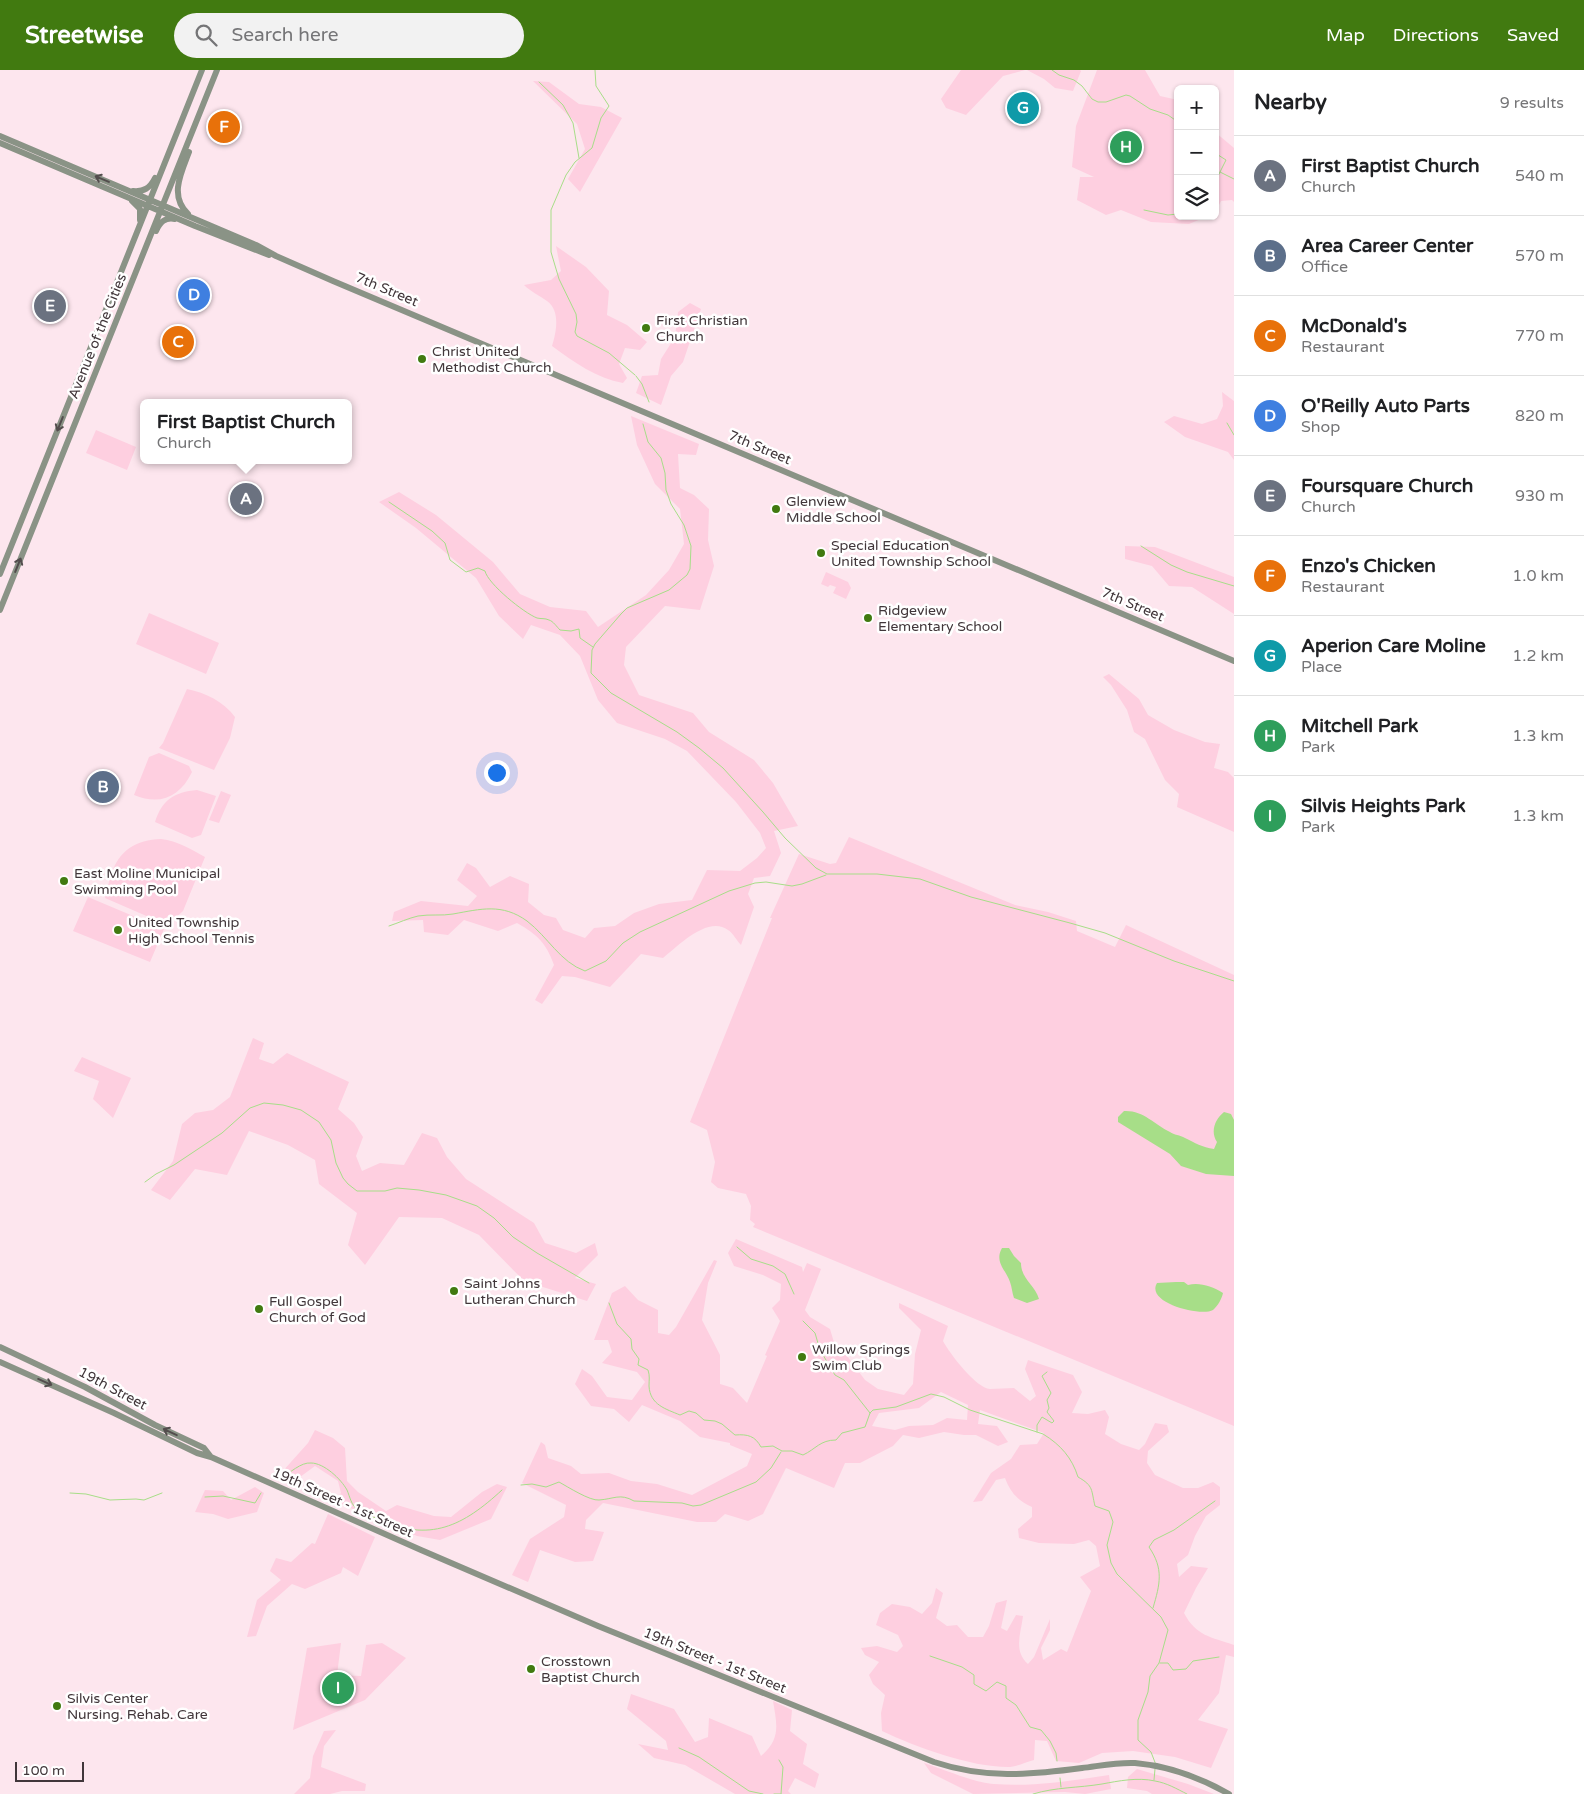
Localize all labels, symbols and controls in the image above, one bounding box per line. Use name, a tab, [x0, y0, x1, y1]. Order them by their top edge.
search box	[174, 13, 524, 58]
text: Streetwise	[25, 21, 144, 50]
icon: search	[192, 21, 220, 49]
text: Search here	[232, 24, 338, 46]
text: Map	[1326, 24, 1365, 46]
text: Directions	[1393, 24, 1479, 46]
text: Saved	[1507, 24, 1559, 46]
map controls	[1174, 85, 1219, 220]
button: +	[1174, 85, 1219, 130]
pin: G	[1007, 89, 1039, 127]
text: Nearby	[1254, 90, 1327, 115]
text: 9 results	[1500, 93, 1564, 113]
pin: F	[208, 108, 240, 146]
pin: H	[1110, 128, 1142, 166]
button: −	[1174, 130, 1219, 175]
text: First Baptist Church	[1301, 155, 1480, 177]
text: A	[1264, 166, 1276, 186]
text: 540 m	[1515, 166, 1564, 186]
one-way arrow	[95, 173, 110, 183]
button: layers	[1174, 175, 1219, 220]
text: Church	[1301, 177, 1356, 197]
text: Area Career Center	[1301, 235, 1473, 257]
text: B	[1264, 246, 1276, 266]
text: 570 m	[1515, 246, 1564, 266]
text: Office	[1301, 257, 1348, 277]
street label: 7th Street	[353, 269, 421, 310]
street label: Avenue of the Cities	[65, 271, 130, 401]
pin: D	[178, 276, 210, 314]
pin: E	[34, 287, 66, 325]
place label: First Christian Church	[656, 312, 748, 345]
text: McDonald's	[1301, 315, 1407, 337]
marker: First Christian Church	[640, 322, 652, 334]
pin: C	[162, 323, 194, 361]
text: C	[1264, 326, 1276, 346]
text: 770 m	[1515, 326, 1564, 346]
text: Restaurant	[1301, 337, 1385, 357]
place label: Christ United Methodist Church	[432, 343, 551, 376]
marker: Christ United Methodist Church	[416, 353, 428, 365]
text: O'Reilly Auto Parts	[1301, 395, 1470, 417]
popup	[140, 399, 352, 464]
text: D	[1264, 406, 1276, 426]
text: 820 m	[1515, 406, 1564, 426]
text: First Baptist Church	[157, 411, 335, 433]
one-way arrow	[55, 416, 65, 431]
text: Shop	[1301, 417, 1340, 437]
street label: 7th Street	[726, 427, 794, 468]
text: Church	[157, 433, 211, 453]
text: Foursquare Church	[1301, 475, 1473, 497]
pin: A	[230, 480, 262, 518]
text: E	[1265, 486, 1275, 506]
text: 930 m	[1515, 486, 1564, 506]
place label: Glenview Middle School	[786, 493, 881, 526]
text: Church	[1301, 497, 1356, 517]
marker: Glenview Middle School	[770, 503, 782, 515]
place label: Special Education United Township School	[831, 537, 991, 570]
marker: Special Education United Township School	[815, 547, 827, 559]
text: Enzo's Chicken	[1301, 555, 1436, 577]
one-way arrow	[14, 558, 24, 573]
text: F	[1265, 566, 1275, 586]
text: 1.0 km	[1512, 566, 1564, 586]
text: Restaurant	[1301, 577, 1385, 597]
street label: 7th Street	[1099, 584, 1167, 625]
place label: Ridgeview Elementary School	[878, 602, 1002, 635]
marker: Ridgeview Elementary School	[862, 612, 874, 624]
text: Aperion Care Moline	[1301, 635, 1486, 657]
text: G	[1264, 646, 1276, 666]
text: 1.2 km	[1512, 646, 1564, 666]
text: Place	[1301, 657, 1342, 677]
text: Mitchell Park	[1301, 715, 1418, 737]
text: H	[1264, 726, 1276, 746]
text: 1.3 km	[1512, 726, 1564, 746]
text: Park	[1301, 737, 1335, 757]
your location	[484, 760, 510, 786]
pin: B	[87, 768, 119, 806]
text: Silvis Heights Park	[1301, 795, 1466, 817]
text: I	[1268, 806, 1272, 826]
text: 1.3 km	[1512, 806, 1564, 826]
text: Park	[1301, 817, 1335, 837]
place label: East Moline Municipal Swimming Pool	[74, 865, 220, 898]
marker: East Moline Municipal Swimming Pool	[58, 875, 70, 887]
place label: United Township High School Tennis	[128, 914, 255, 947]
marker: United Township High School Tennis	[112, 924, 124, 936]
place label: Saint Johns Lutheran Church	[464, 1275, 576, 1308]
marker: Saint Johns Lutheran Church	[448, 1285, 460, 1297]
place label: Full Gospel Church of God	[269, 1293, 366, 1326]
marker: Full Gospel Church of God	[253, 1303, 265, 1315]
place label: Willow Springs Swim Club	[812, 1341, 910, 1374]
marker: Willow Springs Swim Club	[796, 1351, 808, 1363]
street label: 19th Street	[76, 1363, 150, 1414]
one-way arrow	[37, 1377, 52, 1387]
one-way arrow	[163, 1427, 178, 1437]
street label: 19th Street - 1st Street	[270, 1464, 417, 1542]
street label: 19th Street - 1st Street	[641, 1624, 789, 1697]
place label: Crosstown Baptist Church	[541, 1653, 640, 1686]
marker: Crosstown Baptist Church	[525, 1663, 537, 1675]
pin: I	[322, 1669, 354, 1707]
place label: Silvis Center Nursing. Rehab. Care	[67, 1690, 208, 1723]
marker: Silvis Center Nursing. Rehab. Care	[51, 1700, 63, 1712]
scale bar	[15, 1759, 84, 1782]
text: 100 m	[22, 1762, 65, 1779]

